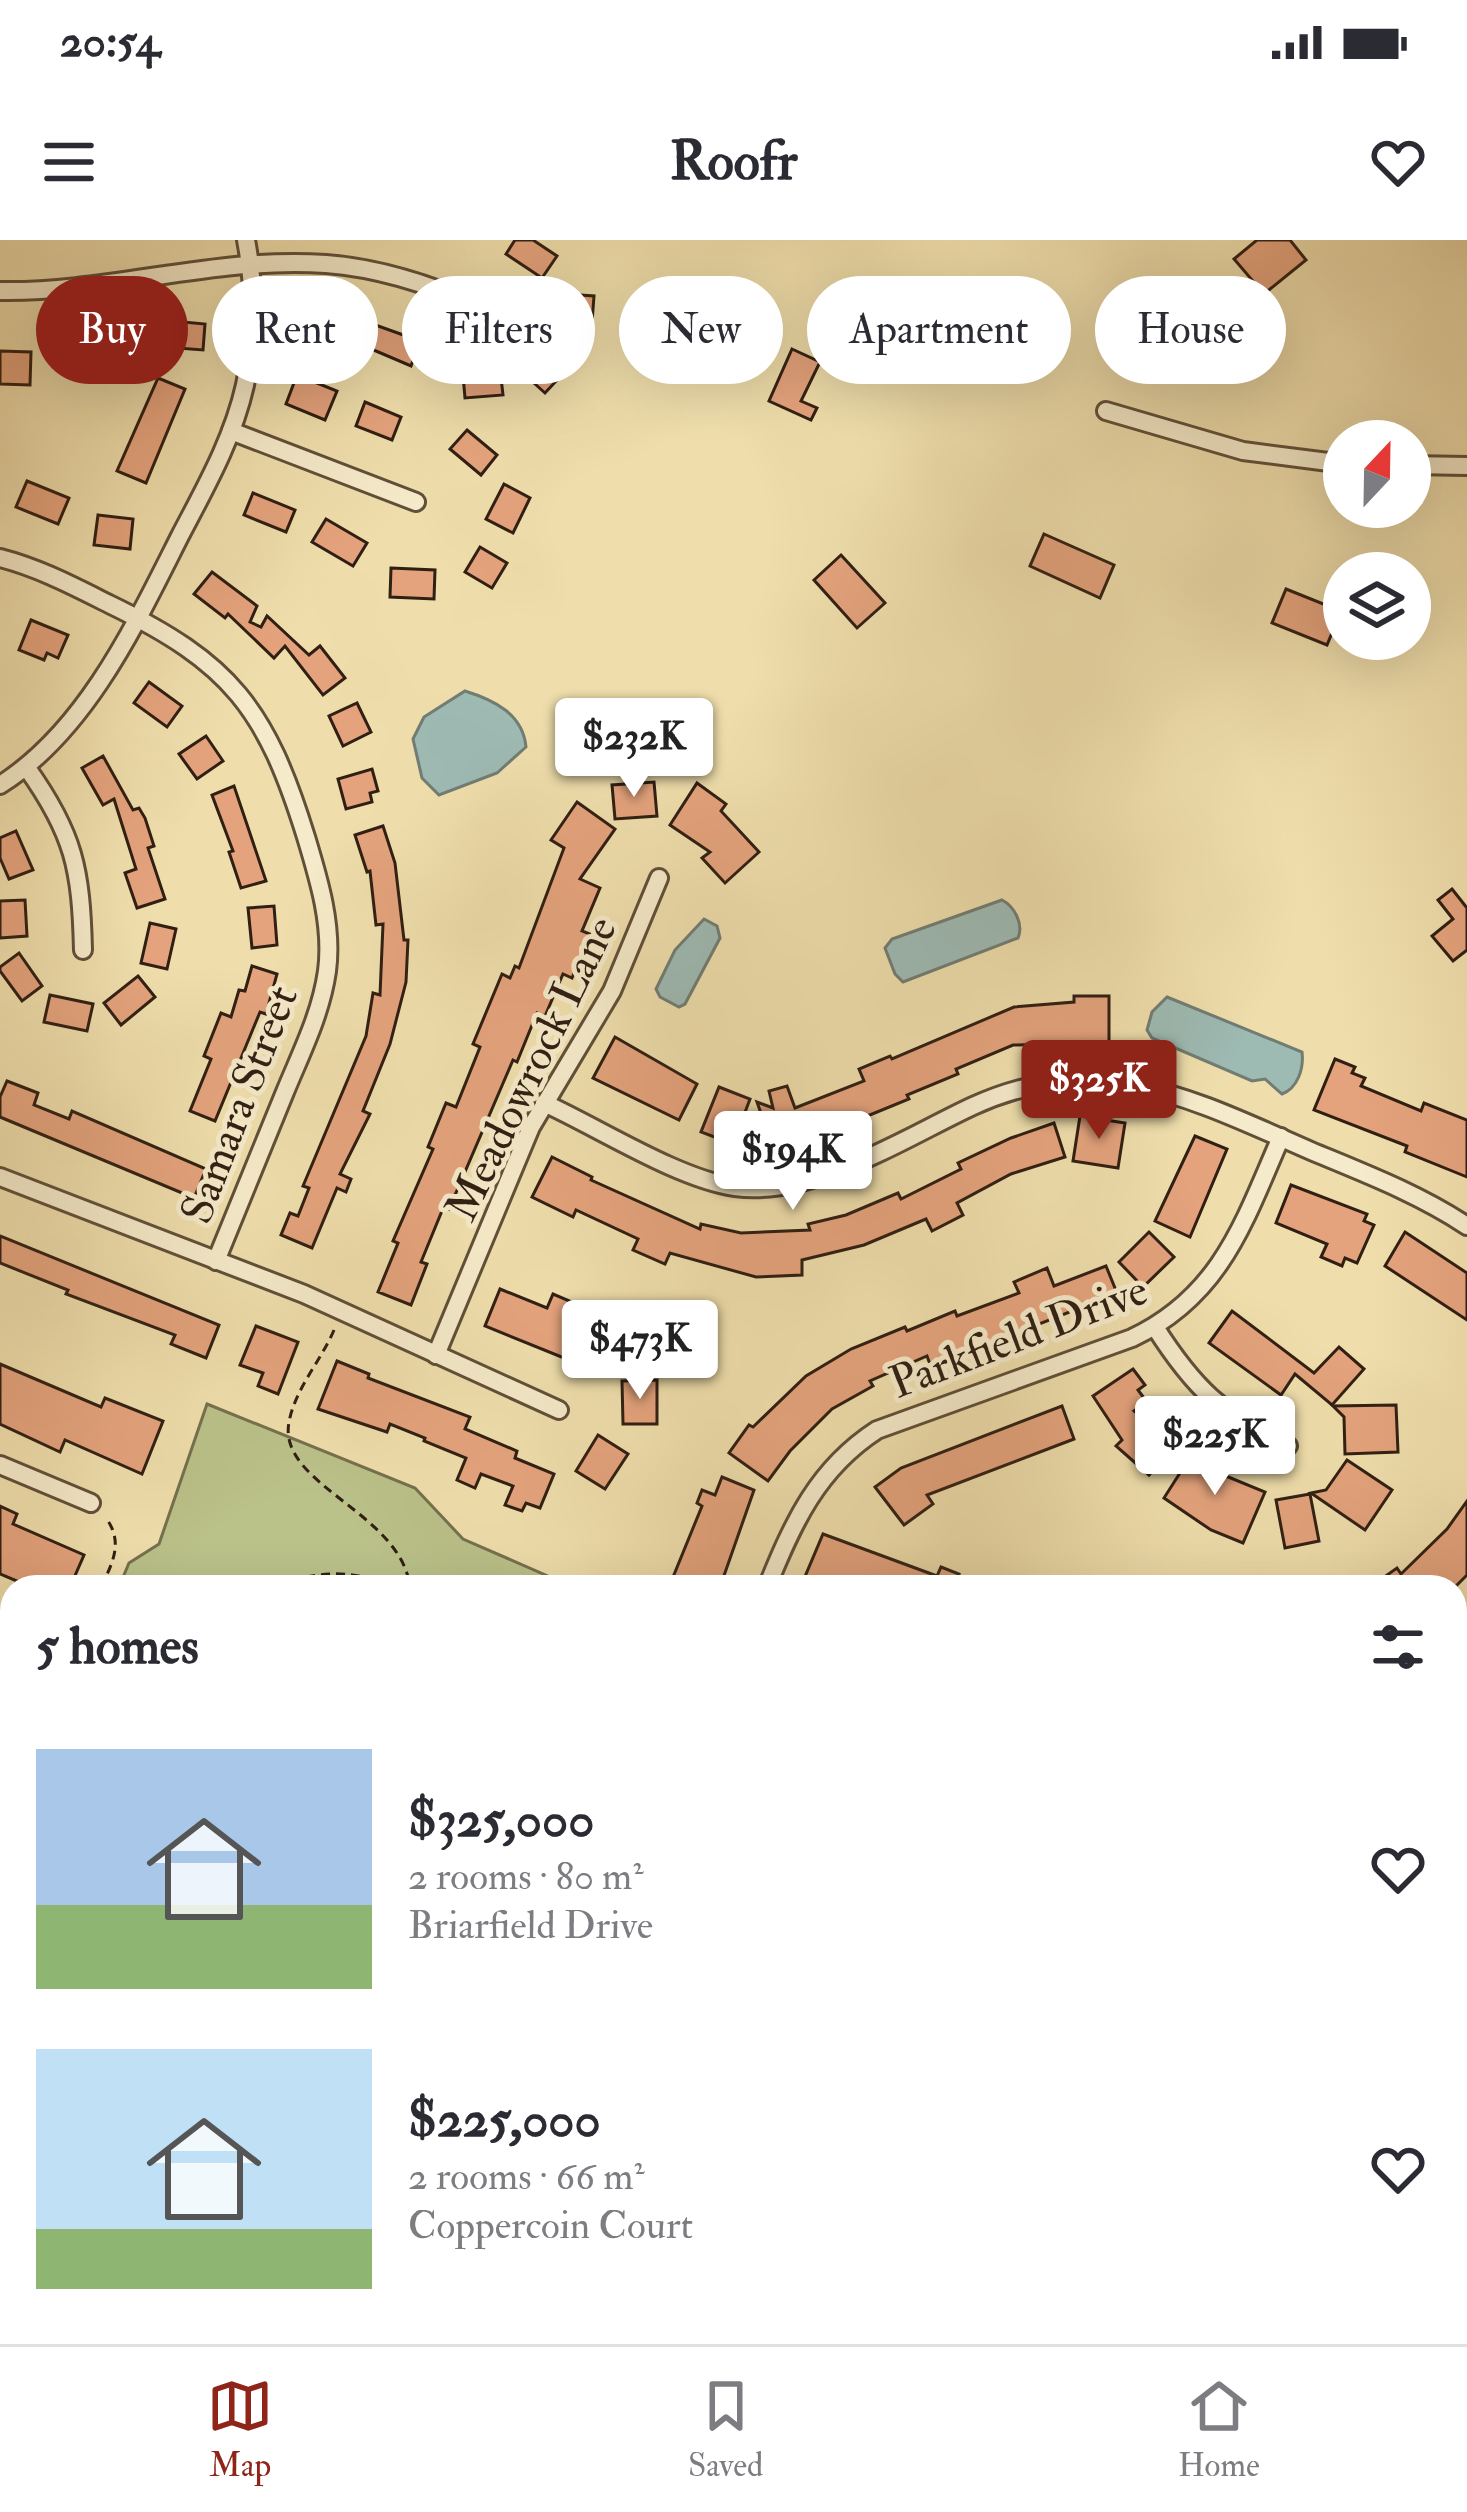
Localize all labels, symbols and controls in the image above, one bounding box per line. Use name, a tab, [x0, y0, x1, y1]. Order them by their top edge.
text: 20:54	[60, 14, 160, 70]
text: Roofr	[670, 128, 797, 196]
icon: menu	[36, 129, 102, 195]
icon: heart	[1365, 129, 1431, 195]
chip: Buy	[36, 276, 188, 384]
chip: Rent	[212, 276, 378, 384]
chip: Filters	[402, 276, 595, 384]
chip: New	[619, 276, 783, 384]
chip: Apartment	[807, 276, 1071, 384]
chip: House	[1095, 276, 1286, 384]
north arrow	[1323, 420, 1431, 528]
map controls	[1323, 420, 1431, 660]
button: layers	[1323, 552, 1431, 660]
pin: $232K	[550, 698, 718, 800]
text: $232K	[582, 712, 686, 761]
street label: Meadowrock Lane	[434, 907, 630, 1230]
street label: Samara Street	[169, 978, 311, 1232]
pin: $325K	[1015, 1040, 1183, 1142]
text: $325K	[1048, 1054, 1150, 1103]
pin: $194K	[709, 1111, 877, 1213]
text: $194K	[741, 1125, 845, 1174]
street label: Parkfield Drive	[882, 1262, 1155, 1412]
pin: $473K	[556, 1300, 724, 1402]
text: $473K	[589, 1314, 691, 1363]
pin: $225K	[1131, 1396, 1299, 1498]
text: $225K	[1162, 1410, 1268, 1459]
icon: filters	[1365, 1614, 1431, 1680]
text: 5 homes	[36, 1615, 199, 1679]
text: $325,000	[408, 1788, 594, 1852]
icon: home	[132, 1797, 276, 1941]
icon: heart	[1365, 1836, 1431, 1902]
text: 2 rooms · 80 m²	[408, 1852, 643, 1901]
text: Briarfield Drive	[408, 1901, 653, 1950]
text: $225,000	[408, 2088, 601, 2152]
icon: home	[132, 2097, 276, 2241]
icon: heart	[1365, 2136, 1431, 2202]
text: 2 rooms · 66 m²	[408, 2152, 644, 2201]
text: Coppercoin Court	[408, 2201, 693, 2250]
tab: Map	[207, 2373, 273, 2486]
tab: Saved	[688, 2373, 763, 2486]
tab: Home	[1178, 2373, 1260, 2486]

